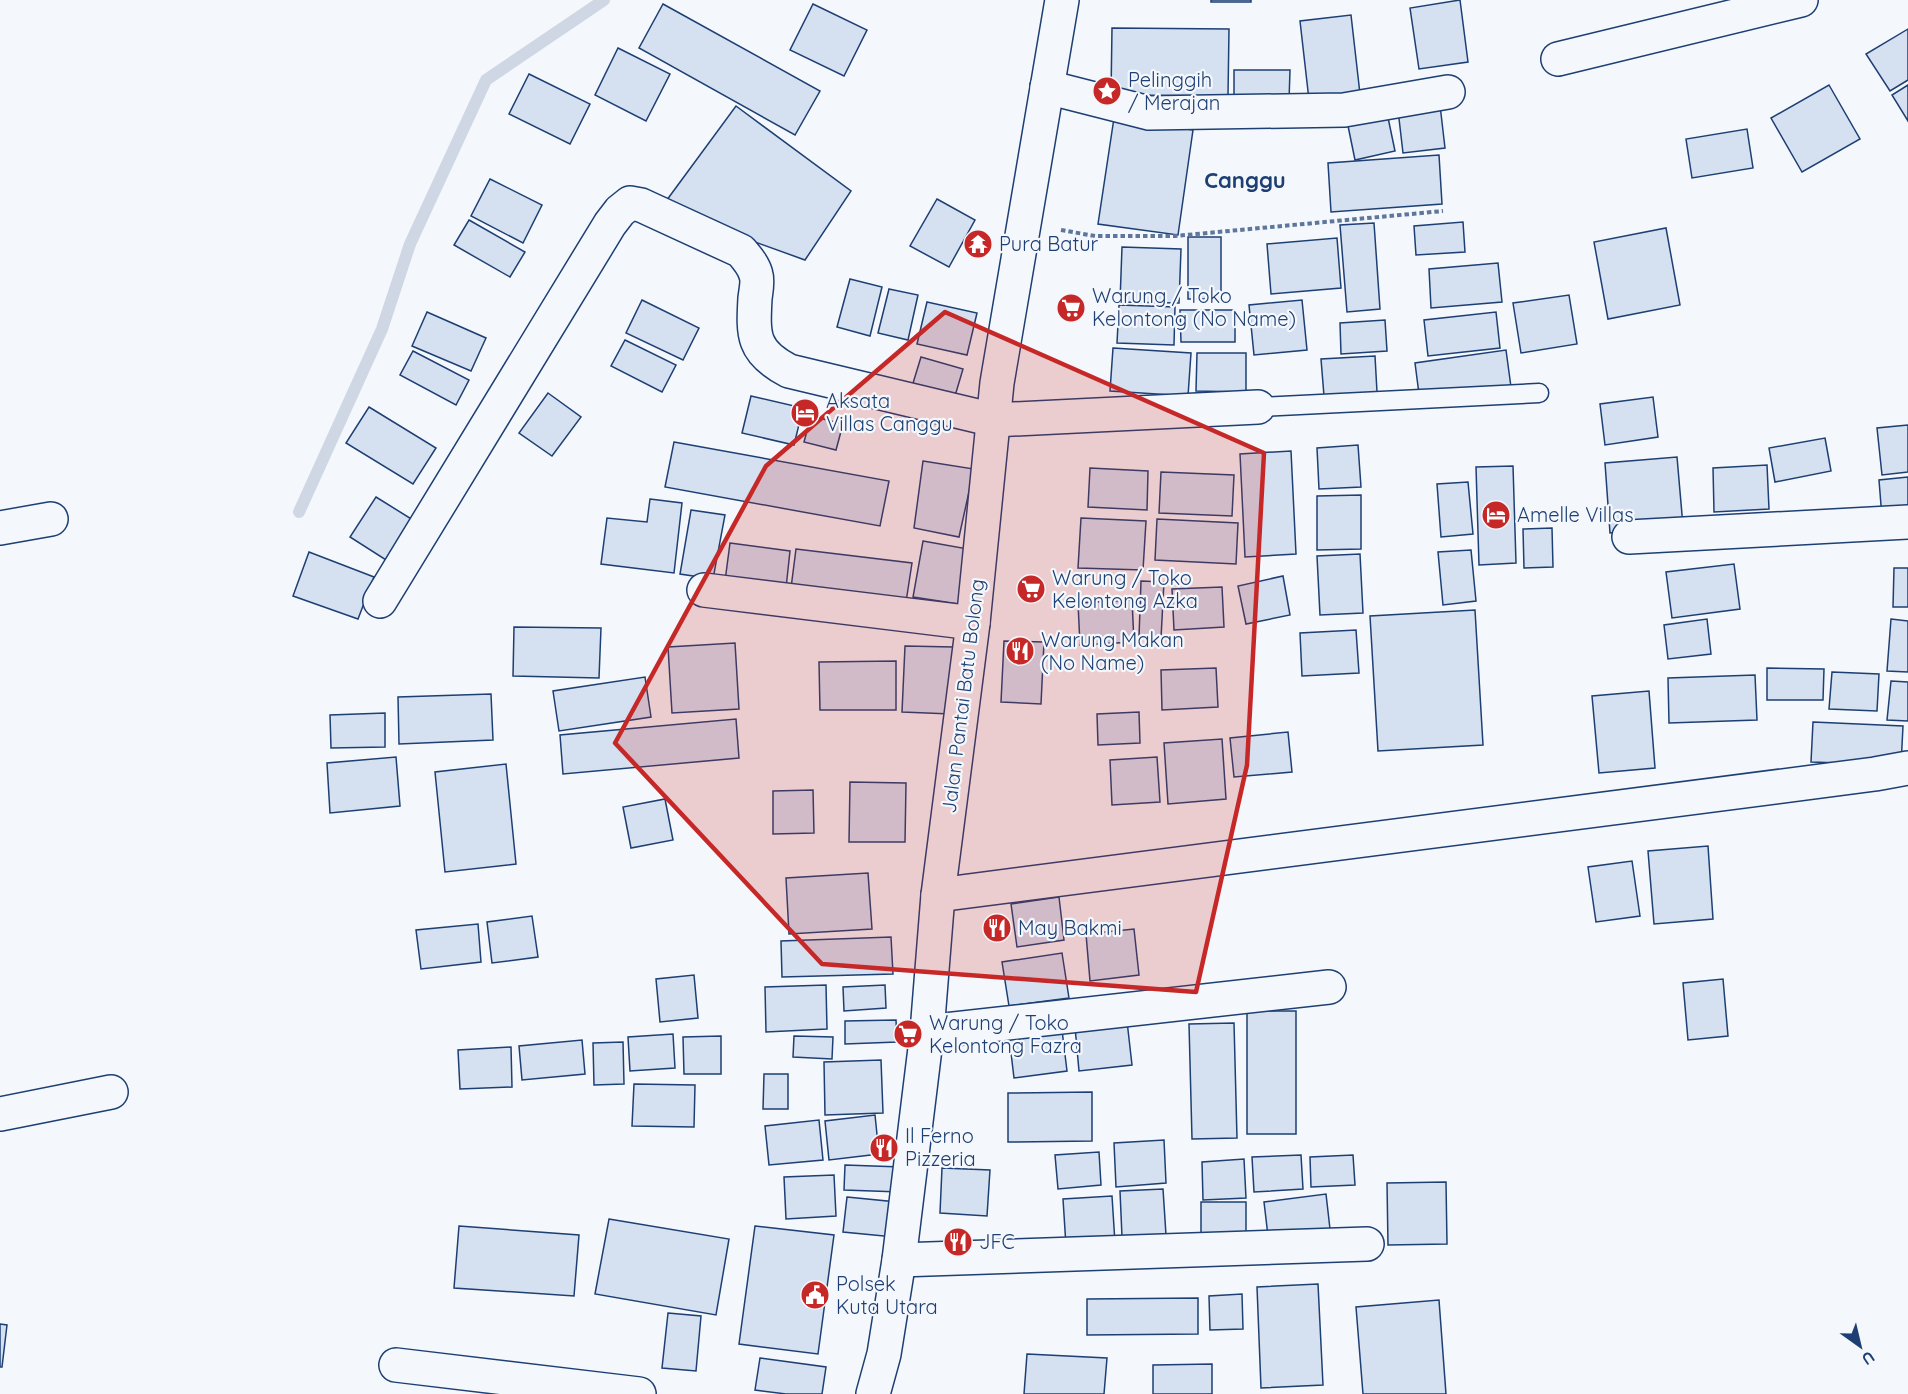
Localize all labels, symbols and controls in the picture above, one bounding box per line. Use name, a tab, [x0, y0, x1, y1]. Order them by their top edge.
place label: Pelinggih / Merajan	[1128, 67, 1220, 115]
place icon: Pelinggih / Merajan	[1091, 75, 1123, 107]
district label: Canggu	[1204, 166, 1286, 194]
temple icon: Pura Batur	[962, 228, 994, 260]
place label: Pura Batur	[999, 231, 1099, 256]
place label: Warung / Toko Kelontong (No Name)	[1092, 283, 1296, 331]
supermarket icon: Warung / Toko Kelontong (No Name)	[1055, 292, 1087, 324]
place label: Aksata Villas Canggu	[826, 388, 953, 436]
hotel icon: Aksata Villas Canggu	[789, 397, 821, 429]
hotel icon: Amelle Villas	[1480, 499, 1512, 531]
place label: Amelle Villas	[1517, 502, 1634, 527]
place label: Warung / Toko Kelontong Azka	[1052, 565, 1198, 613]
supermarket icon: Warung / Toko Kelontong Azka	[1015, 573, 1047, 605]
street label: Jalan Pantai Batu Bolong	[936, 577, 989, 814]
place label: Warung Makan (No Name)	[1041, 627, 1184, 675]
restaurant icon: Warung Makan (No Name)	[1004, 635, 1036, 667]
restaurant icon: May Bakmi	[981, 912, 1013, 944]
place label: May Bakmi	[1018, 915, 1122, 940]
place label: Warung / Toko Kelontong Fazra	[929, 1010, 1082, 1058]
supermarket icon: Warung / Toko Kelontong Fazra	[892, 1018, 924, 1050]
place label: Il Ferno Pizzeria	[905, 1123, 976, 1171]
restaurant icon: Il Ferno Pizzeria	[868, 1132, 900, 1164]
restaurant icon: JFC	[942, 1226, 974, 1258]
place label: JFC	[979, 1229, 1015, 1254]
place label: Polsek Kuta Utara	[836, 1271, 938, 1319]
public building icon: Polsek Kuta Utara	[799, 1279, 831, 1311]
north arrow	[1830, 1316, 1890, 1376]
text: U	[1858, 1347, 1879, 1370]

